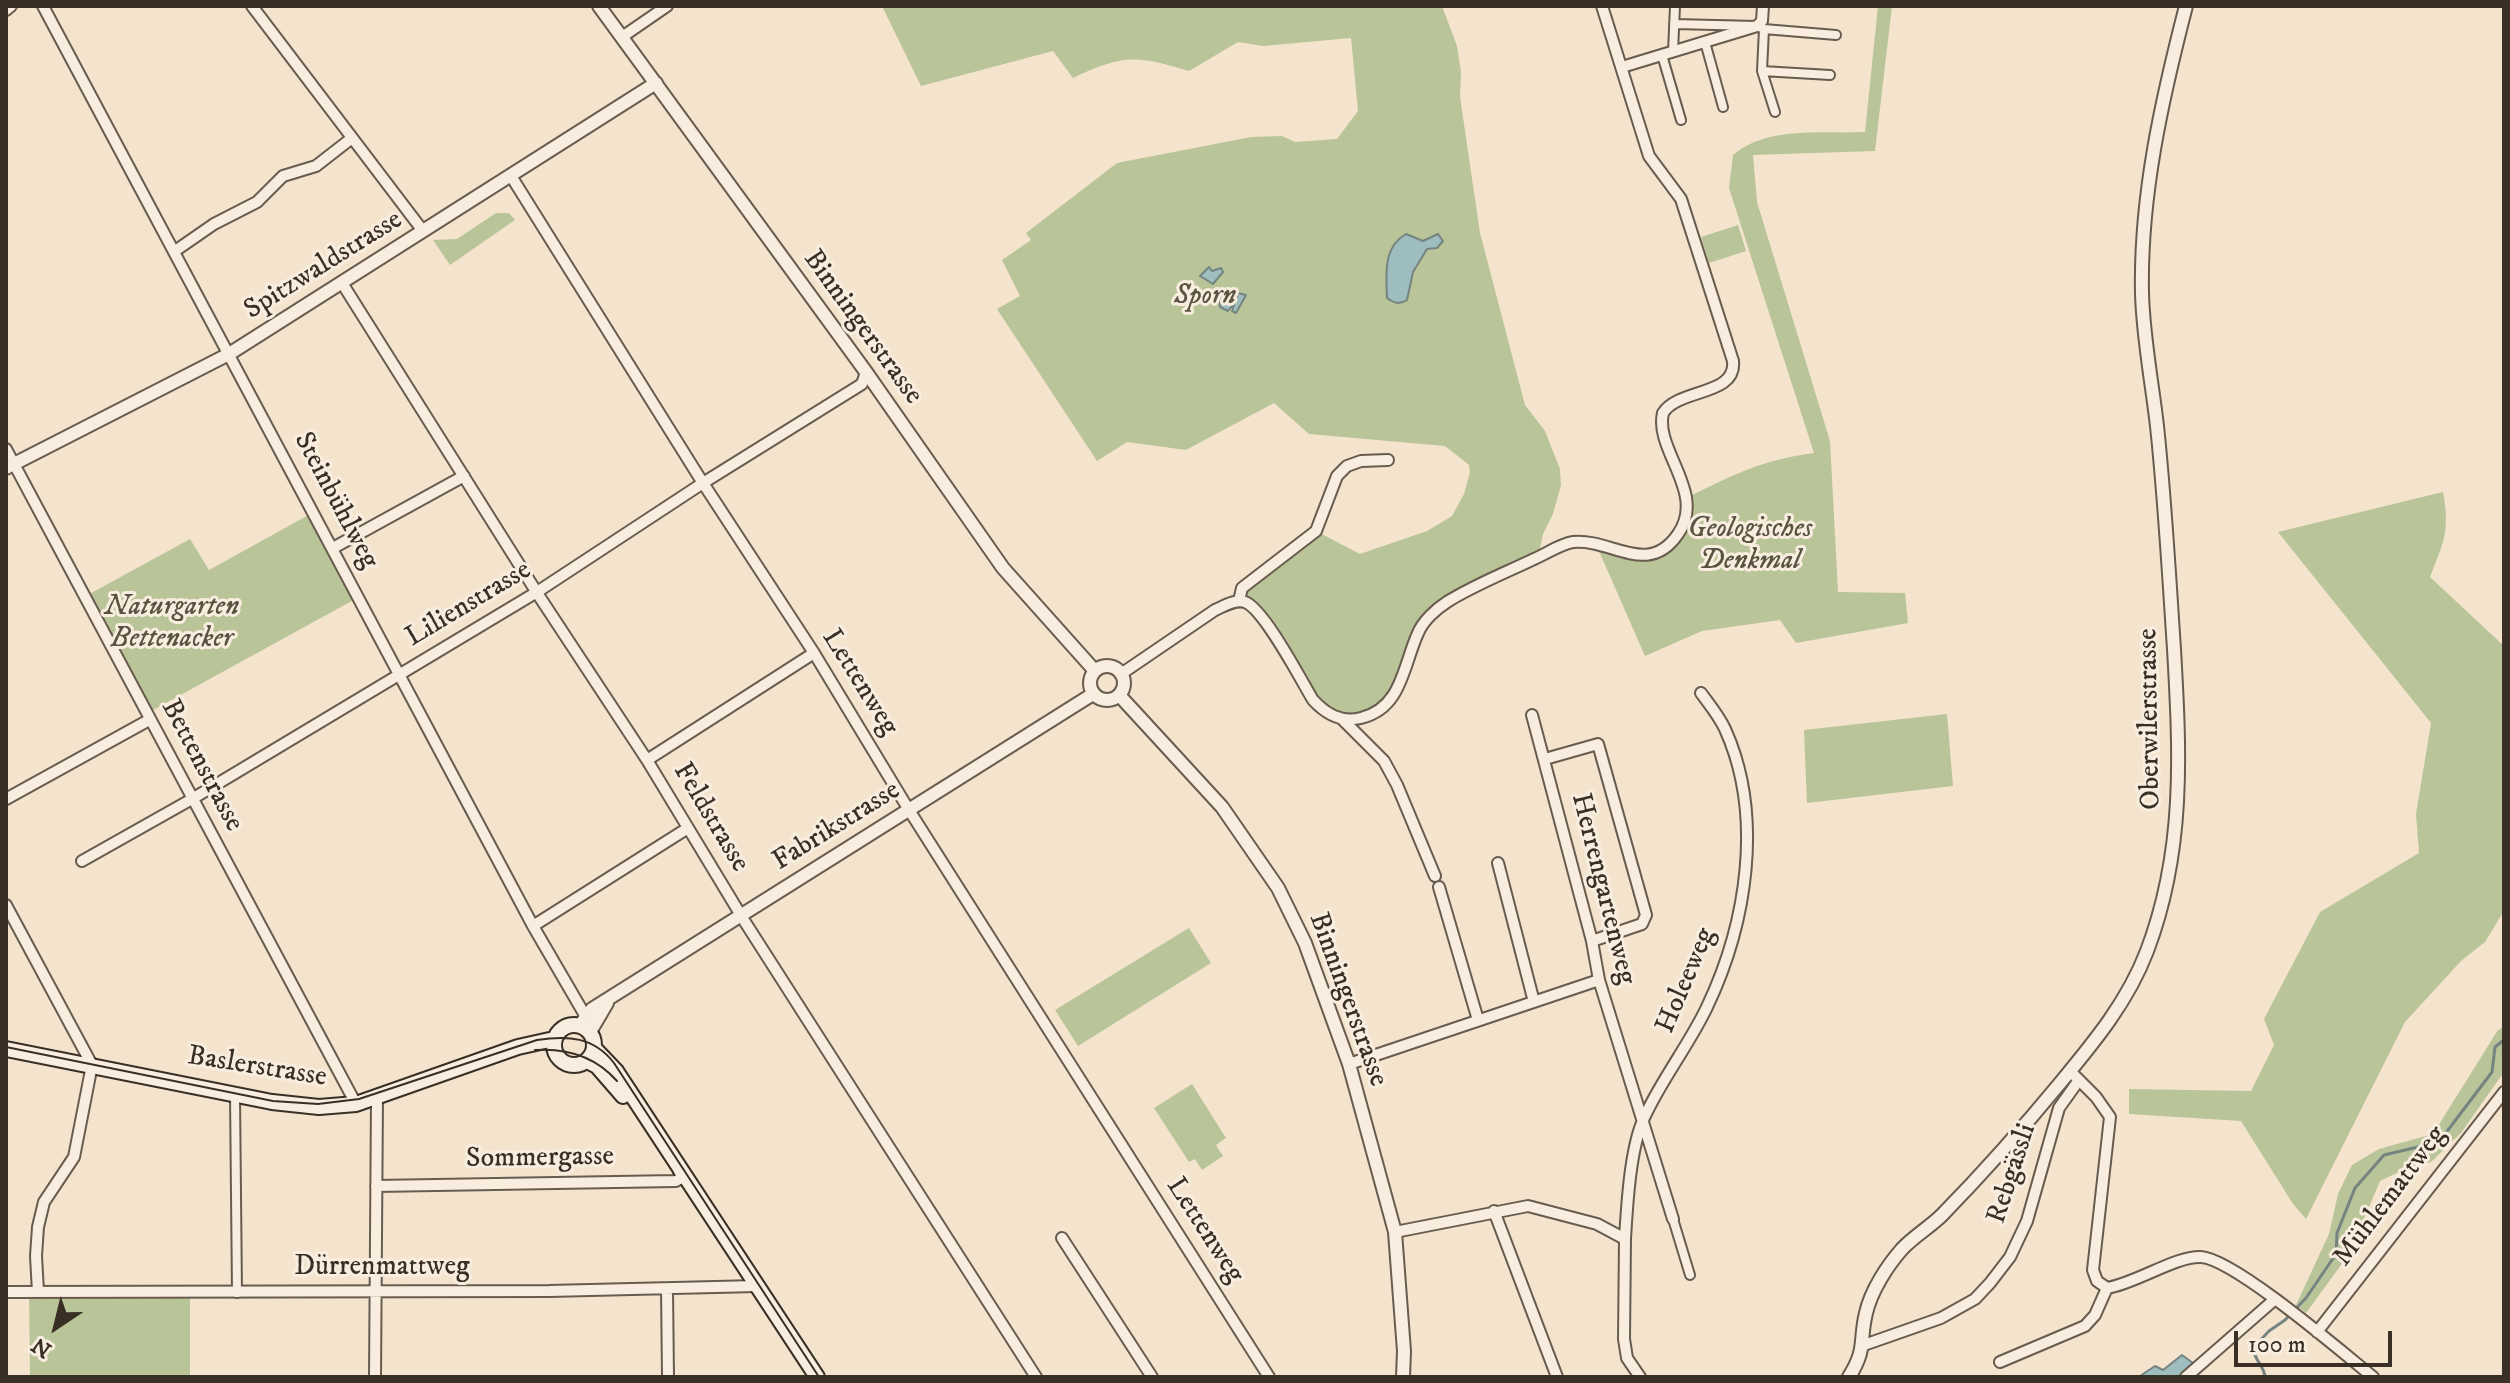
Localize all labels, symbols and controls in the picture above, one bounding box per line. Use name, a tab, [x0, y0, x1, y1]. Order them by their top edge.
street label: Spitzwaldstrasse	[239, 204, 409, 328]
street label: Binningerstrasse	[795, 244, 929, 412]
park label: Sporn	[1174, 280, 1236, 314]
street label: Steinbühlweg	[285, 427, 385, 575]
park label: Geologisches Denkmal	[1688, 513, 1812, 579]
street label: Lilienstrasse	[400, 555, 538, 655]
park label: Naturgarten Bettenacker	[105, 591, 239, 657]
street label: Lettenweg	[813, 624, 905, 742]
street label: Oberwilerstrasse	[2133, 628, 2169, 810]
street label: Bettenstrasse	[152, 694, 250, 838]
street label: Feldstrasse	[664, 757, 756, 879]
street label: Fabrikstrasse	[767, 775, 907, 879]
street label: Herrengartenweg	[1562, 790, 1642, 988]
street label: Binningerstrasse	[1300, 909, 1394, 1091]
street label: Holeeweg	[1650, 923, 1724, 1039]
street label: Baslerstrasse	[185, 1040, 329, 1096]
street label: Rebgässli	[1981, 1120, 2045, 1228]
street label: Mühlemattweg	[2327, 1120, 2455, 1274]
street label: Sommergasse	[466, 1141, 614, 1177]
street label: Lettenweg	[1158, 1172, 1250, 1290]
street label: Dürrenmattweg	[294, 1251, 470, 1285]
north arrow	[16, 1287, 96, 1367]
scale bar	[2238, 1315, 2396, 1365]
text: 100 m	[2248, 1330, 2306, 1360]
text: N	[27, 1331, 57, 1363]

